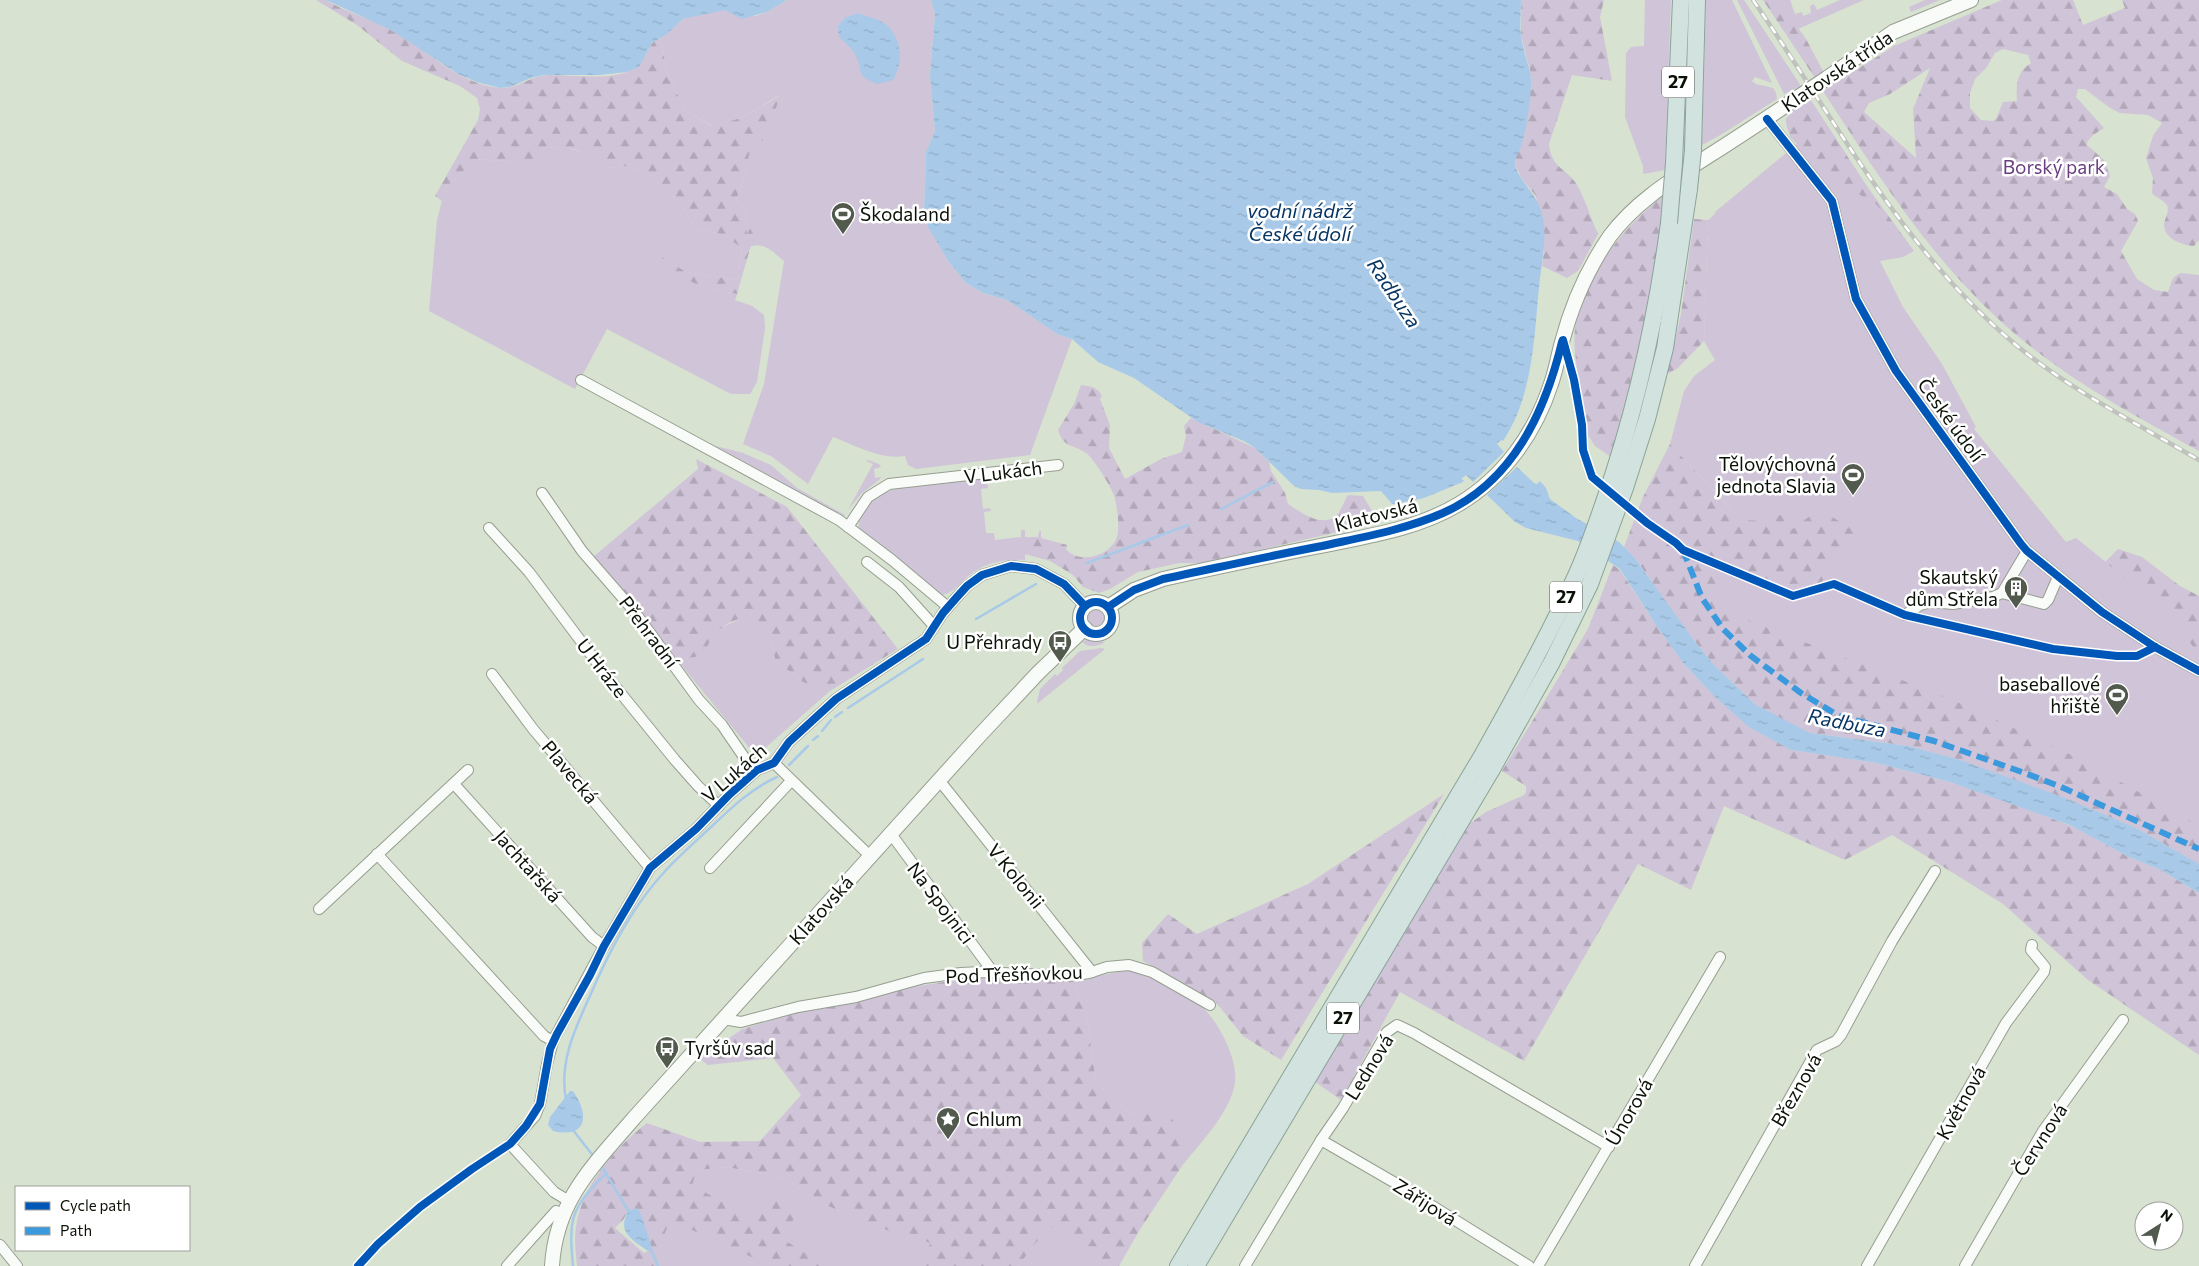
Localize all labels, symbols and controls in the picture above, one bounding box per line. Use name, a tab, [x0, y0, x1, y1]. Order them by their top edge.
street label: Klatovská třída	[1777, 25, 1897, 116]
road number: 27	[1662, 66, 1694, 98]
park label: Borský park	[2003, 155, 2105, 178]
water label: vodní nádrž České údolí	[1247, 198, 1354, 245]
sports icon: Škodaland	[830, 201, 856, 235]
place label: Škodaland	[860, 201, 950, 225]
water label: Radbuza	[1363, 253, 1427, 332]
street label: České údolí	[1913, 373, 1991, 467]
place label: Tělovýchovná jednota Slavia	[1716, 452, 1836, 497]
street label: V Lukách	[963, 455, 1043, 488]
sports icon: Tělovýchovná jednota Slavia	[1840, 462, 1866, 496]
street label: Klatovská	[1332, 493, 1420, 536]
place label: Skautský dům Střela	[1905, 565, 1998, 610]
building icon: Skautský dům Střela	[2003, 575, 2029, 609]
road number: 27	[1550, 582, 1582, 612]
street label: Přehradní	[615, 591, 685, 673]
bus stop icon: U Přehrady	[1047, 629, 1073, 663]
place label: U Přehrady	[946, 630, 1042, 653]
street label: U Hráze	[572, 634, 633, 702]
place label: baseballové hřiště	[1999, 672, 2100, 717]
sports icon: baseballové hřiště	[2104, 682, 2130, 716]
water label: Radbuza	[1806, 703, 1888, 741]
street label: Plavecká	[537, 735, 603, 808]
street label: V Lukách	[696, 738, 771, 807]
street label: Jachtařská	[490, 825, 567, 907]
street label: V Kolonii	[983, 839, 1050, 913]
street label: Na Spojnici	[903, 857, 980, 948]
street label: Klatovská	[784, 871, 857, 949]
street label: Pod Třešňovkou	[945, 960, 1083, 987]
road number: 27	[1327, 1002, 1359, 1034]
street label: Lednová	[1339, 1030, 1398, 1104]
bus stop icon: Tyršův sad	[654, 1035, 680, 1069]
place label: Tyršův sad	[684, 1036, 774, 1059]
street label: Březnová	[1766, 1049, 1826, 1130]
street label: Květnová	[1931, 1062, 1990, 1144]
street label: Únorová	[1599, 1074, 1657, 1149]
street label: Červnová	[2007, 1099, 2071, 1180]
place icon: Chlum	[935, 1106, 961, 1140]
place label: Chlum	[966, 1107, 1022, 1130]
street label: Zářijová	[1389, 1173, 1461, 1230]
legend	[15, 1186, 190, 1251]
text: Cycle path	[60, 1196, 131, 1214]
north arrow	[2134, 1201, 2184, 1251]
text: N	[2158, 1205, 2176, 1225]
text: Path	[60, 1221, 92, 1239]

